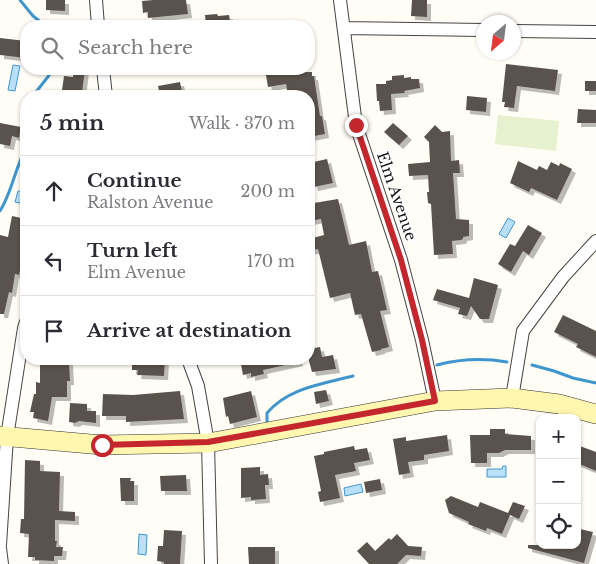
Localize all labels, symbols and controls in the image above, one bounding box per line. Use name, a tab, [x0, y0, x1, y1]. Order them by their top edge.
north arrow	[476, 15, 521, 60]
search box	[20, 20, 315, 75]
icon: search	[38, 34, 66, 62]
text: Search here	[78, 36, 193, 59]
text: 5 min	[40, 110, 104, 136]
text: Walk · 370 m	[189, 113, 295, 133]
route end	[345, 114, 368, 137]
street label: Elm Avenue	[373, 149, 421, 243]
text: Continue	[87, 169, 182, 192]
icon: ahead	[40, 177, 68, 205]
text: 200 m	[241, 181, 295, 201]
text: Ralston Avenue	[87, 192, 213, 212]
text: Turn left	[87, 239, 178, 262]
icon: left	[40, 247, 68, 275]
text: 170 m	[247, 251, 295, 271]
text: Elm Avenue	[87, 262, 186, 282]
icon: arrive	[40, 317, 68, 345]
text: Arrive at destination	[87, 319, 291, 342]
map controls	[536, 414, 581, 549]
button: +	[536, 414, 581, 459]
route start	[91, 434, 114, 457]
button: −	[536, 459, 581, 504]
button: locate	[536, 504, 581, 549]

